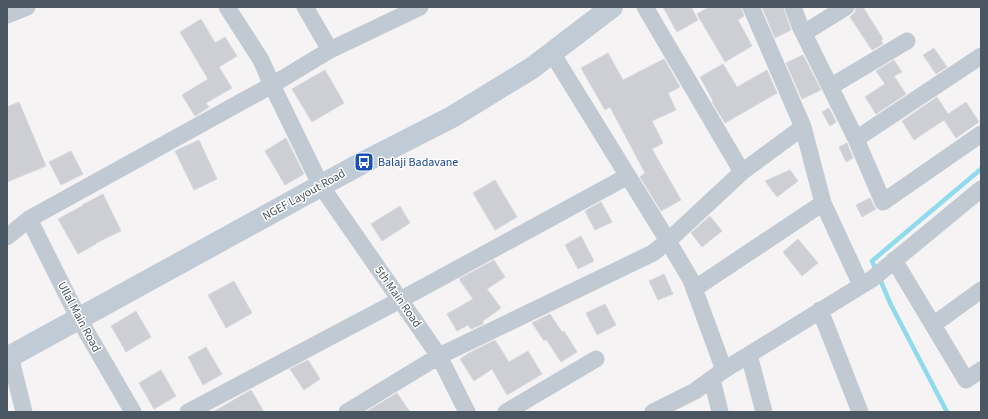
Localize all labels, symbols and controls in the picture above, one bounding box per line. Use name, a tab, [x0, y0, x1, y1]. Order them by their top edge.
bus stop icon: Balaji Badavane	[353, 151, 375, 173]
place label: Balaji Badavane	[378, 154, 458, 171]
street label: NGEF Layout Road	[259, 165, 349, 225]
street label: 5th Main Road	[371, 263, 425, 331]
street label: Ullal Main Road	[53, 279, 105, 355]

